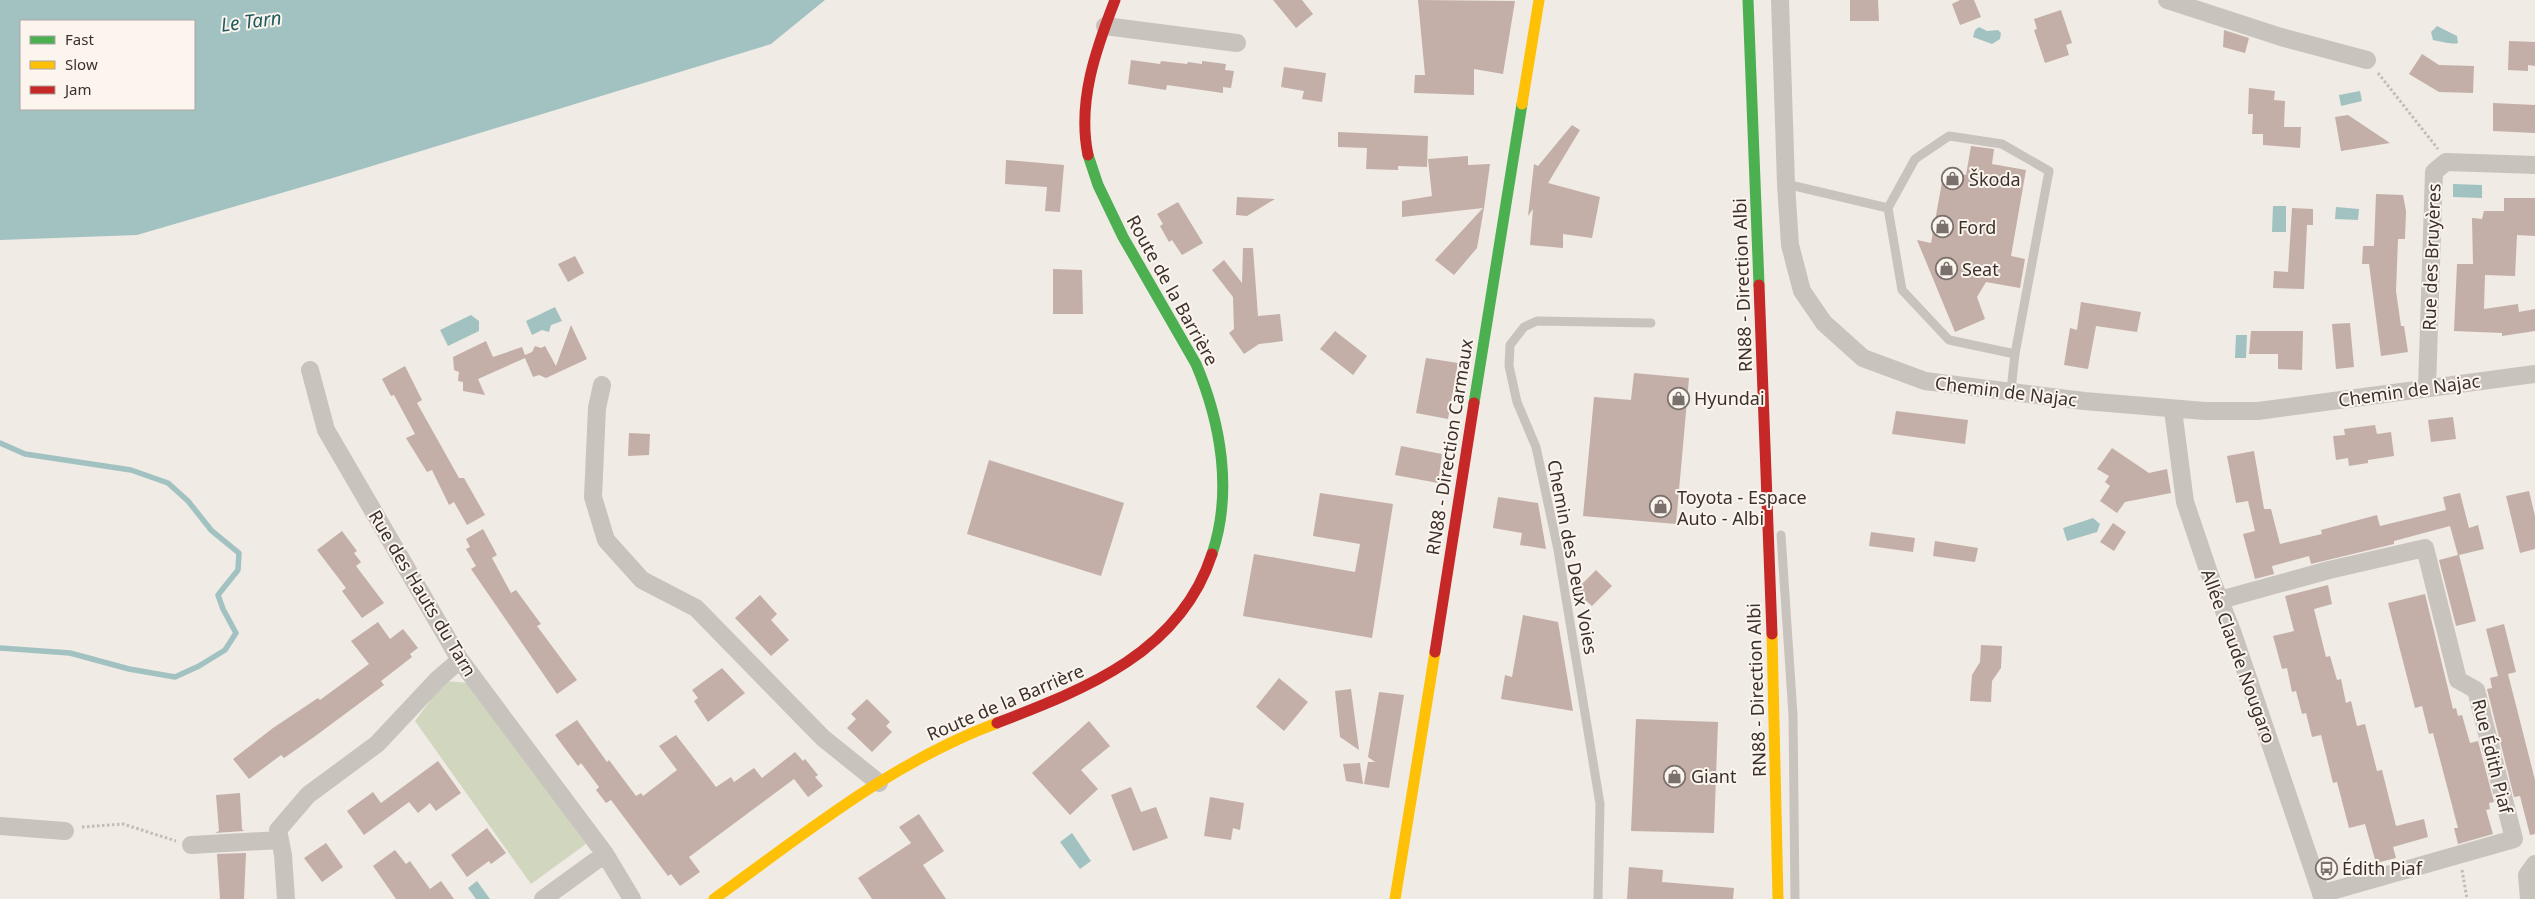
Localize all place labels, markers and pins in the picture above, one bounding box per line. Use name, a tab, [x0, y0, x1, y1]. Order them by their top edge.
shop icon: Škoda	[1941, 167, 1965, 191]
place label: Škoda	[1969, 167, 2021, 191]
shop icon: Ford	[1930, 215, 1954, 239]
place label: Ford	[1958, 215, 1996, 239]
shop icon: Seat	[1934, 257, 1958, 281]
place label: Seat	[1962, 257, 1999, 281]
shop icon: Hyundai	[1666, 386, 1690, 410]
place label: Hyundai	[1694, 386, 1765, 410]
place label: Toyota - Espace Auto - Albi	[1677, 485, 1807, 530]
shop icon: Toyota - Espace Auto - Albi	[1649, 495, 1673, 519]
shop icon: Giant	[1663, 764, 1687, 788]
place label: Giant	[1691, 764, 1737, 788]
bus stop icon: Édith Piaf	[2314, 856, 2338, 880]
place label: Édith Piaf	[2342, 856, 2423, 880]

